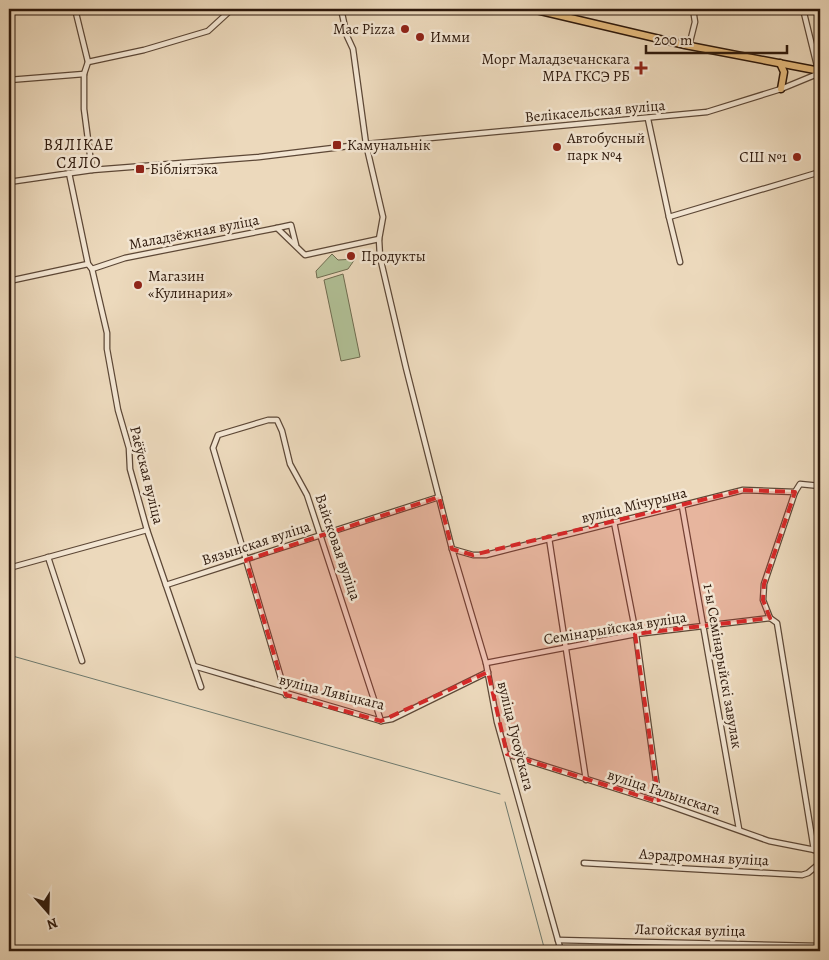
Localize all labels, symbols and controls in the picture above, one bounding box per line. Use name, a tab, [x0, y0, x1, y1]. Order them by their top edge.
place label: Mac Pizza	[333, 19, 395, 39]
scale bar	[646, 22, 788, 54]
marker: Mac Pizza	[399, 23, 411, 35]
place label: Имми	[430, 27, 470, 47]
text: 200 m	[654, 30, 693, 50]
marker: Имми	[414, 31, 426, 43]
place label: Морг Маладзечанскага МРА ГКСЭ РБ	[482, 49, 630, 86]
marker: Морг Маладзечанскага МРА ГКСЭ РБ	[634, 61, 648, 75]
street label: Велікасельская вуліца	[524, 95, 666, 127]
place label: Автобусный парк №4	[566, 128, 645, 165]
district label: ВЯЛІКАЕ СЯЛО	[44, 134, 114, 174]
place label: Камунальнік	[347, 135, 431, 155]
marker: Камунальнік	[331, 139, 343, 151]
marker: Автобусный парк №4	[551, 141, 563, 153]
place label: СШ №1	[739, 147, 787, 167]
marker: СШ №1	[791, 151, 803, 163]
place label: Бібліятэка	[150, 159, 218, 179]
marker: Бібліятэка	[134, 163, 146, 175]
street label: Маладзёжная вуліца	[127, 210, 261, 254]
place label: Продукты	[361, 246, 426, 266]
marker: Продукты	[345, 250, 357, 262]
place label: Магазин «Кулинария»	[148, 266, 233, 303]
marker: Магазин «Кулинария»	[132, 279, 144, 291]
street label: Раёўская вуліца	[125, 424, 169, 526]
street label: вуліца Мічурына	[579, 482, 689, 528]
street label: Вайсковая вуліца	[310, 491, 366, 603]
street label: Вязынская вуліца	[199, 516, 313, 570]
street label: 1-ы Семінарыйскі завулак	[699, 582, 747, 750]
street label: Семінарыйская вуліца	[542, 607, 688, 649]
street label: вуліца Лявіцкага	[277, 669, 387, 715]
street label: вуліца Гусоўскага	[493, 679, 539, 793]
street label: вуліца Галынскага	[605, 764, 723, 820]
street label: Аэрадромная вуліца	[638, 844, 770, 870]
north arrow	[22, 888, 72, 938]
text: N	[44, 913, 60, 934]
street label: Лагойская вуліца	[634, 919, 746, 941]

